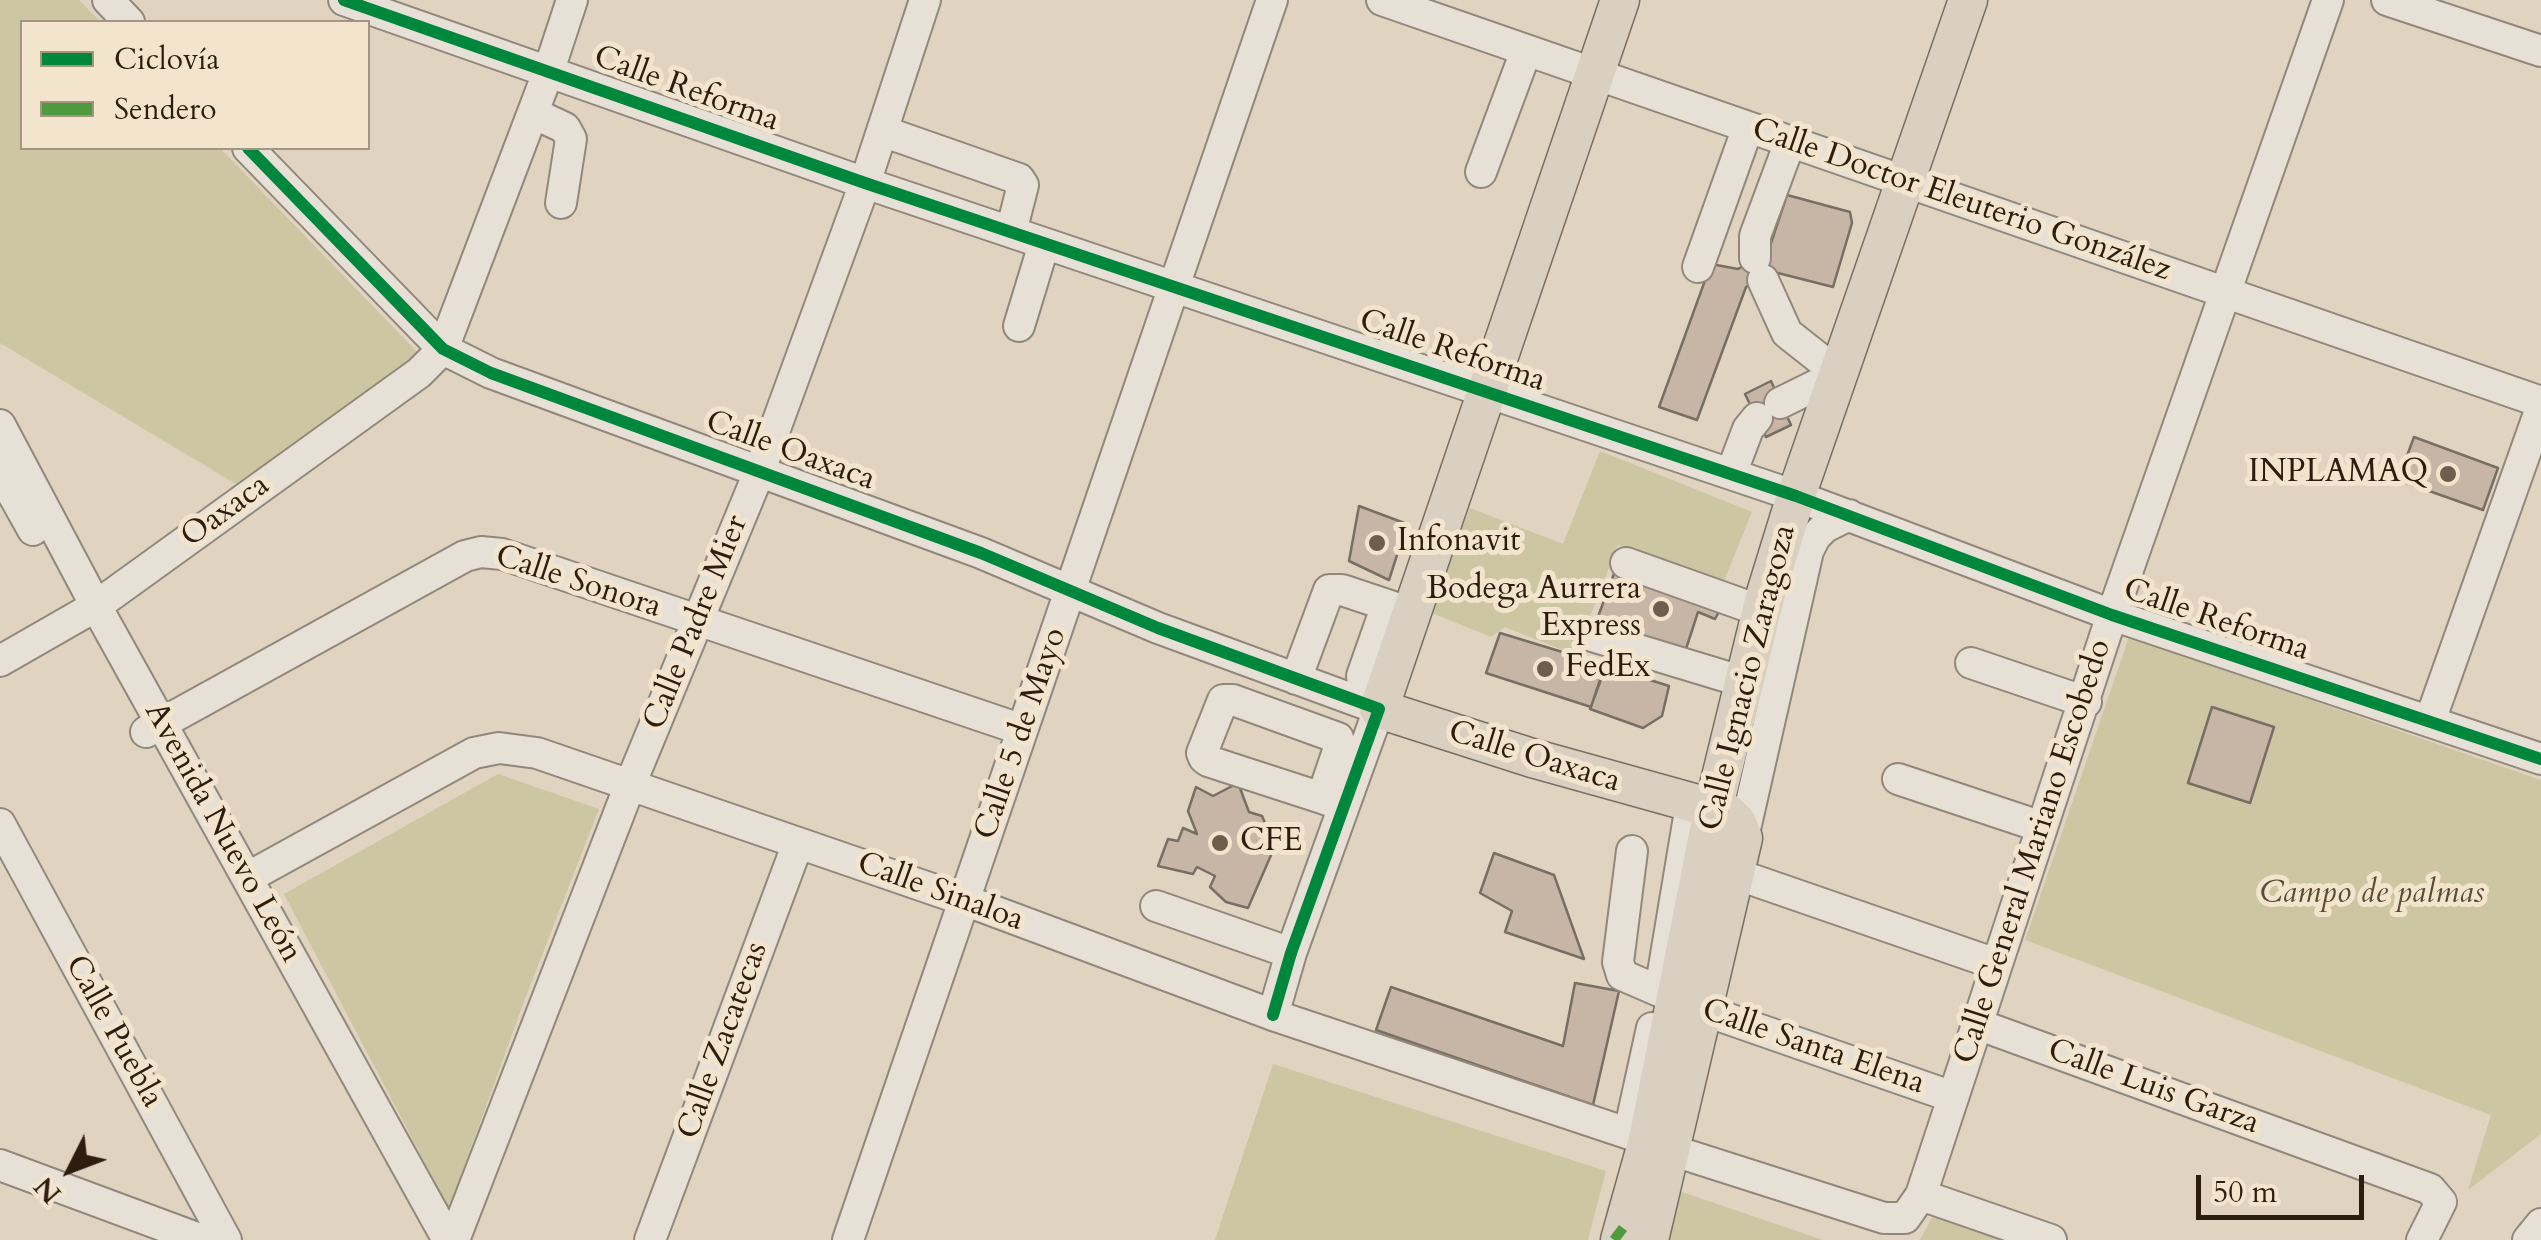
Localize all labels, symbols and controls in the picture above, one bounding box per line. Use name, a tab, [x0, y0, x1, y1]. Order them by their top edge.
legend	[20, 20, 370, 150]
text: Ciclovía	[114, 39, 219, 80]
street label: Calle Reforma	[588, 39, 784, 141]
text: Sendero	[114, 89, 216, 130]
street label: Calle Doctor Eleuterio González	[1747, 111, 2175, 291]
street label: Calle Reforma	[1354, 302, 1550, 402]
street label: Calle Oaxaca	[700, 404, 880, 500]
place label: INPLAMAQ	[2248, 455, 2428, 493]
marker: INPLAMAQ	[2437, 463, 2459, 485]
street label: Oaxaca	[174, 467, 278, 557]
street label: Calle Padre Mier	[637, 510, 757, 736]
street label: Calle Ignacio Zaragoza	[1692, 521, 1806, 835]
place label: Infonavit	[1397, 524, 1520, 562]
marker: Infonavit	[1366, 532, 1388, 554]
street label: Calle Sonora	[490, 538, 666, 628]
street label: Calle Reforma	[2118, 571, 2314, 671]
place label: Bodega Aurrera Express	[1426, 572, 1641, 647]
marker: Bodega Aurrera Express	[1650, 598, 1672, 620]
street label: Calle 5 de Mayo	[968, 623, 1076, 845]
street label: Calle General Mariano Escobedo	[1947, 635, 2121, 1069]
place label: FedEx	[1565, 650, 1650, 688]
marker: FedEx	[1534, 658, 1556, 680]
street label: Avenida Nuevo León	[135, 696, 309, 970]
street label: Calle Oaxaca	[1444, 714, 1624, 802]
place label: CFE	[1240, 824, 1302, 862]
marker: CFE	[1209, 832, 1231, 854]
street label: Calle Sinaloa	[852, 845, 1028, 941]
park label: Campo de palmas	[2260, 876, 2484, 914]
street label: Calle Zacatecas	[671, 937, 777, 1145]
street label: Calle Puebla	[56, 949, 170, 1115]
street label: Calle Santa Elena	[1697, 992, 1929, 1104]
street label: Calle Luis Garza	[2042, 1032, 2264, 1144]
north arrow	[20, 1120, 120, 1220]
scale bar	[2201, 1155, 2368, 1217]
text: N	[25, 1168, 70, 1212]
text: 50 m	[2213, 1172, 2277, 1213]

